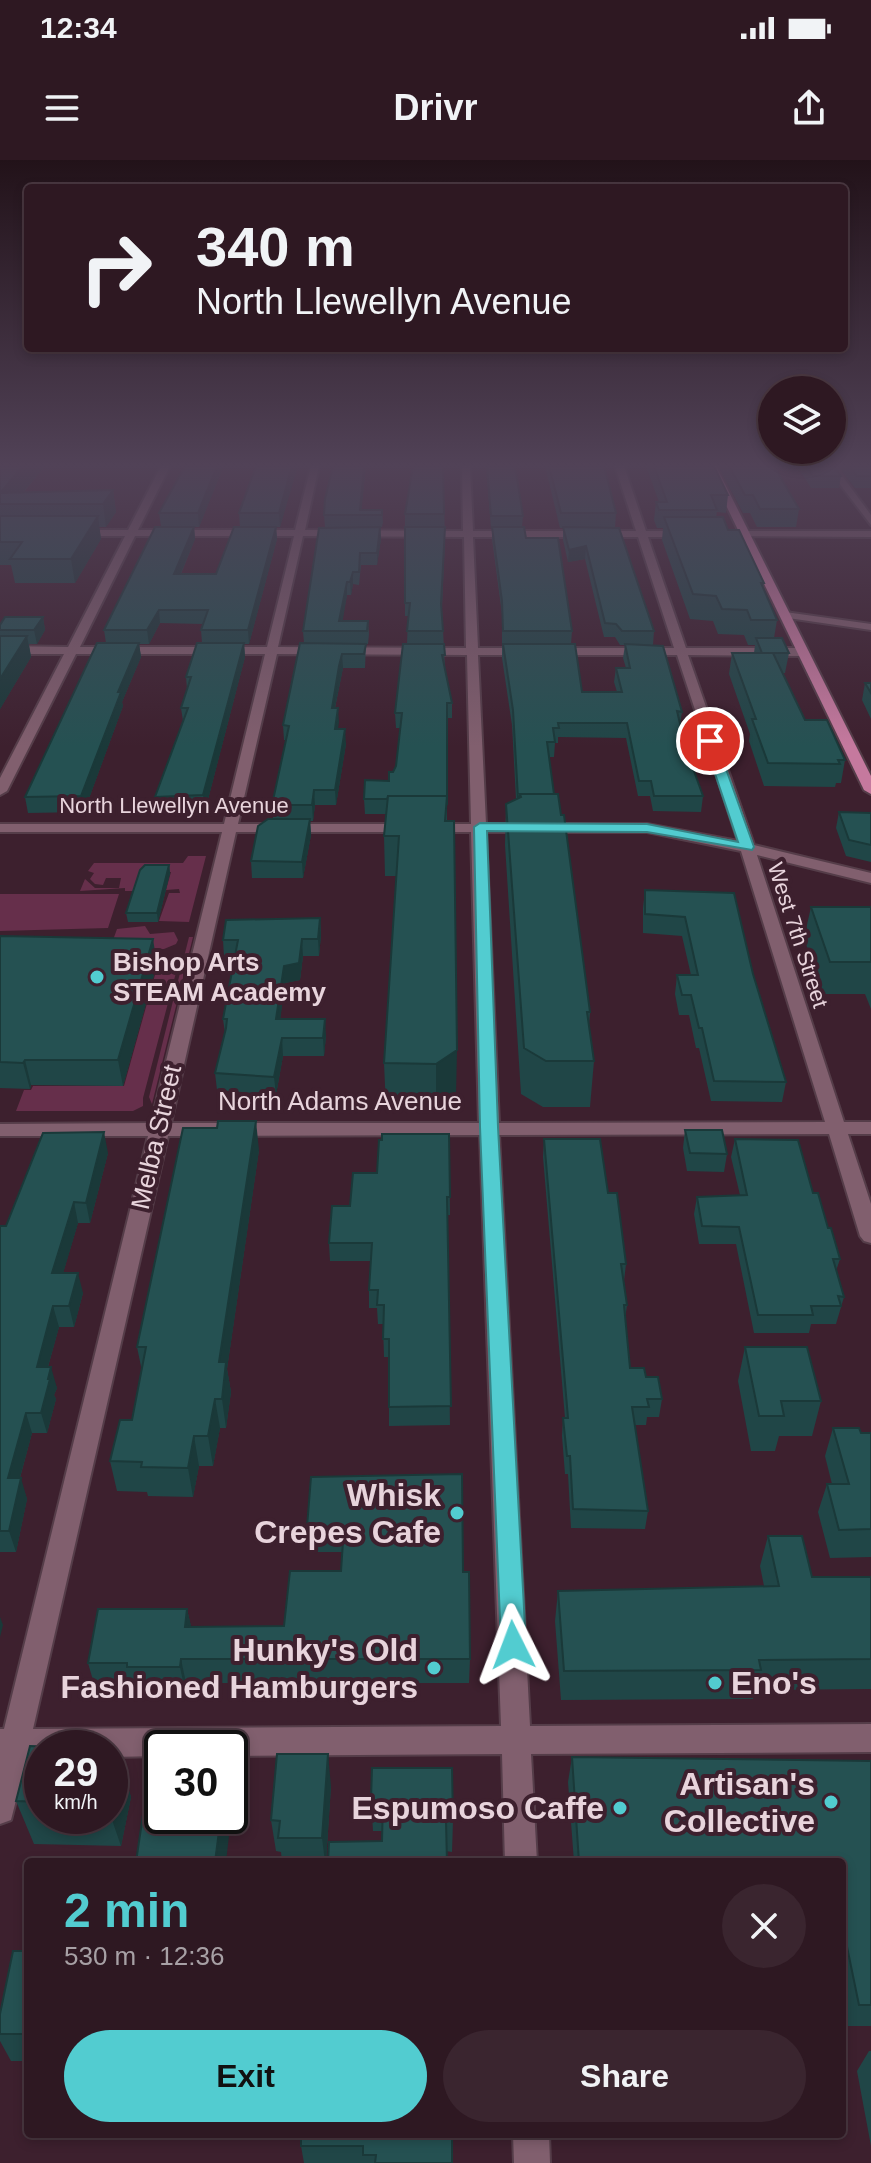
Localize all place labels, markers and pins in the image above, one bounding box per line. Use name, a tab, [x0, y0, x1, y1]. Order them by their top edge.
pin	[676, 707, 744, 775]
place label: Bishop Arts STEAM Academy	[113, 947, 326, 1007]
marker: Bishop Arts STEAM Academy	[88, 968, 106, 986]
place label: Whisk Crepes Cafe	[254, 1477, 441, 1550]
marker: Whisk Crepes Cafe	[448, 1504, 466, 1522]
place label: Hunky's Old Fashioned Hamburgers	[61, 1632, 418, 1705]
marker: Hunky's Old Fashioned Hamburgers	[425, 1659, 443, 1677]
place label: Eno's	[731, 1665, 817, 1701]
marker: Eno's	[706, 1674, 724, 1692]
place label: Artisan's Collective	[664, 1766, 815, 1839]
place label: Espumoso Caffe	[352, 1790, 604, 1826]
marker: Artisan's Collective	[822, 1793, 840, 1811]
marker: Espumoso Caffe	[611, 1799, 629, 1817]

